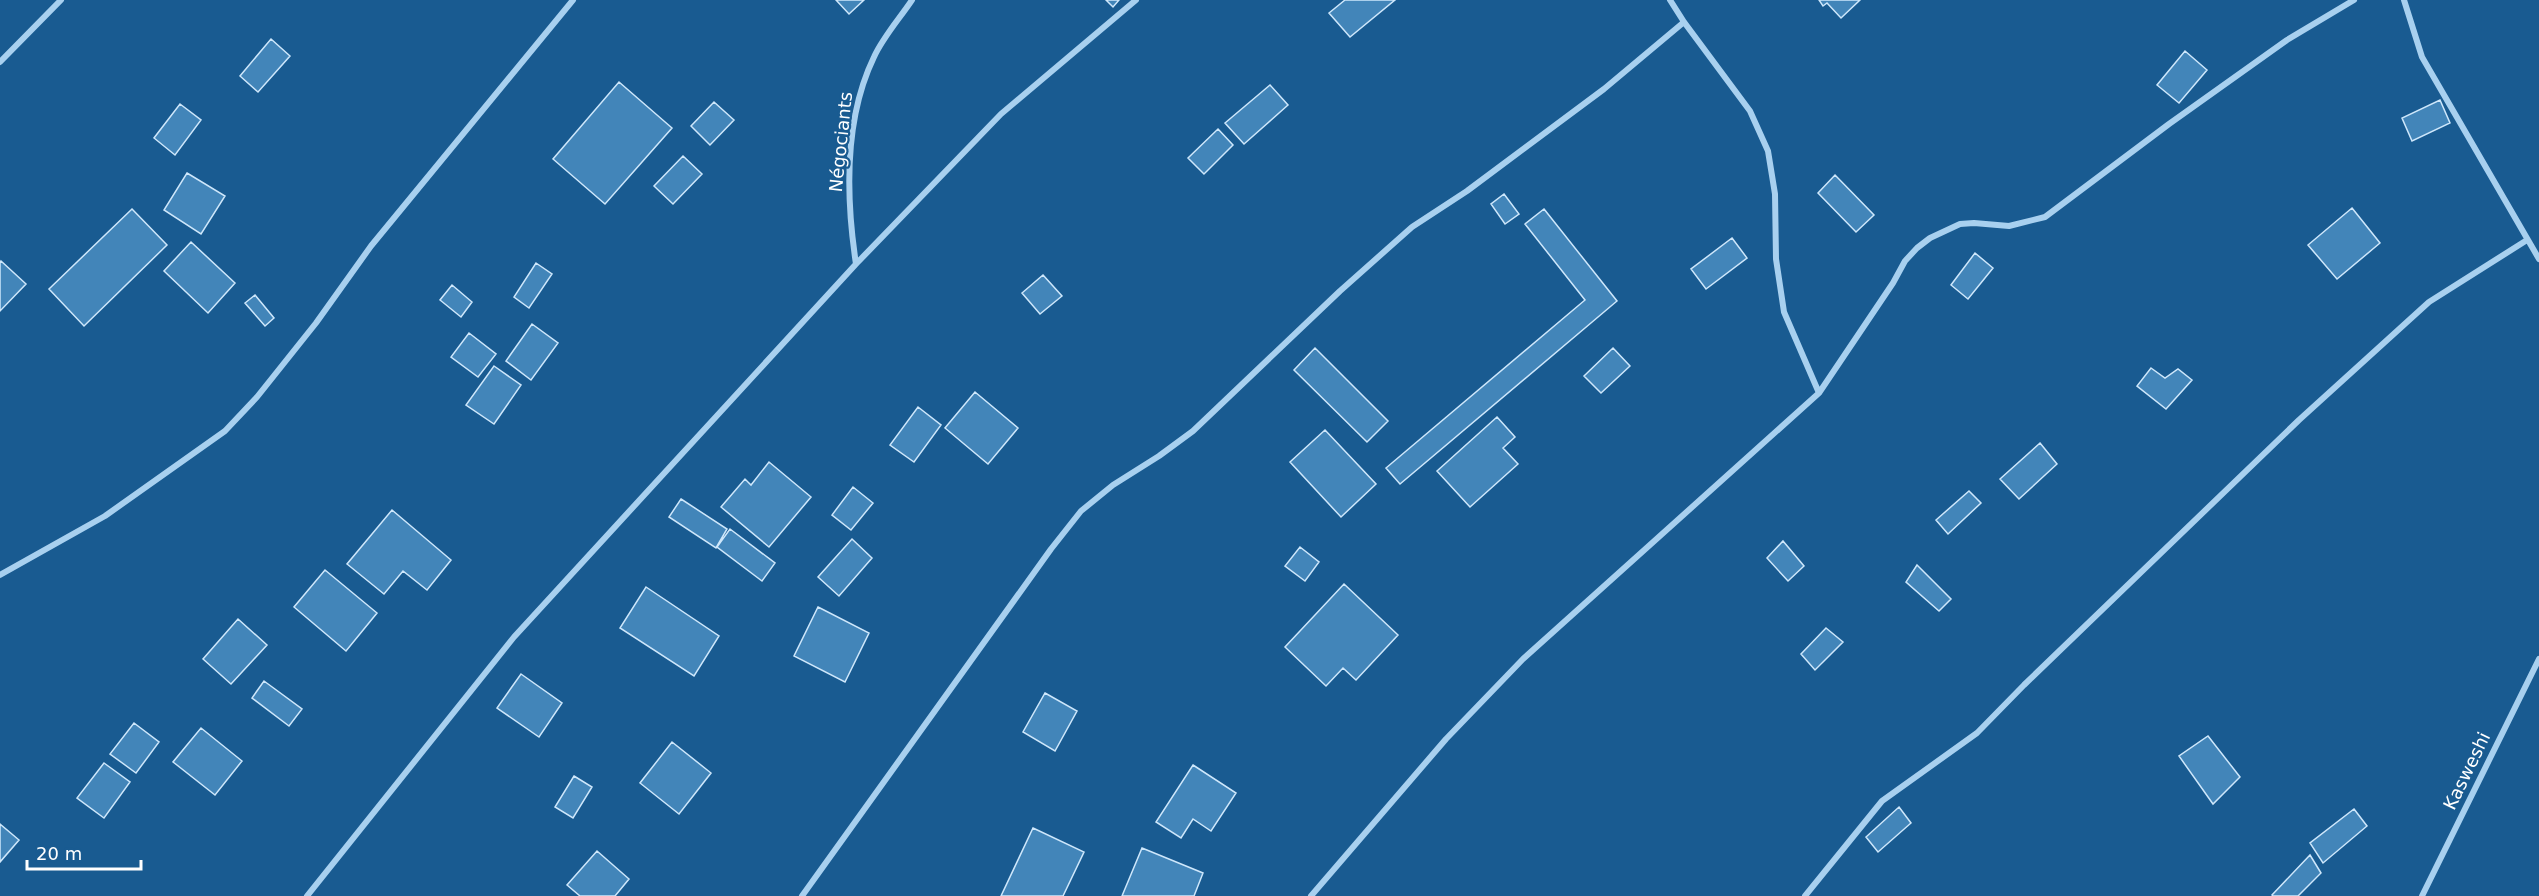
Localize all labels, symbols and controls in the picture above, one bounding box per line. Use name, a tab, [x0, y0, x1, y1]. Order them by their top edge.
street label: Négociants	[825, 91, 856, 193]
street label: Kasweshi	[2439, 729, 2494, 813]
scale bar	[27, 833, 141, 871]
text: 20 m	[36, 843, 82, 864]

